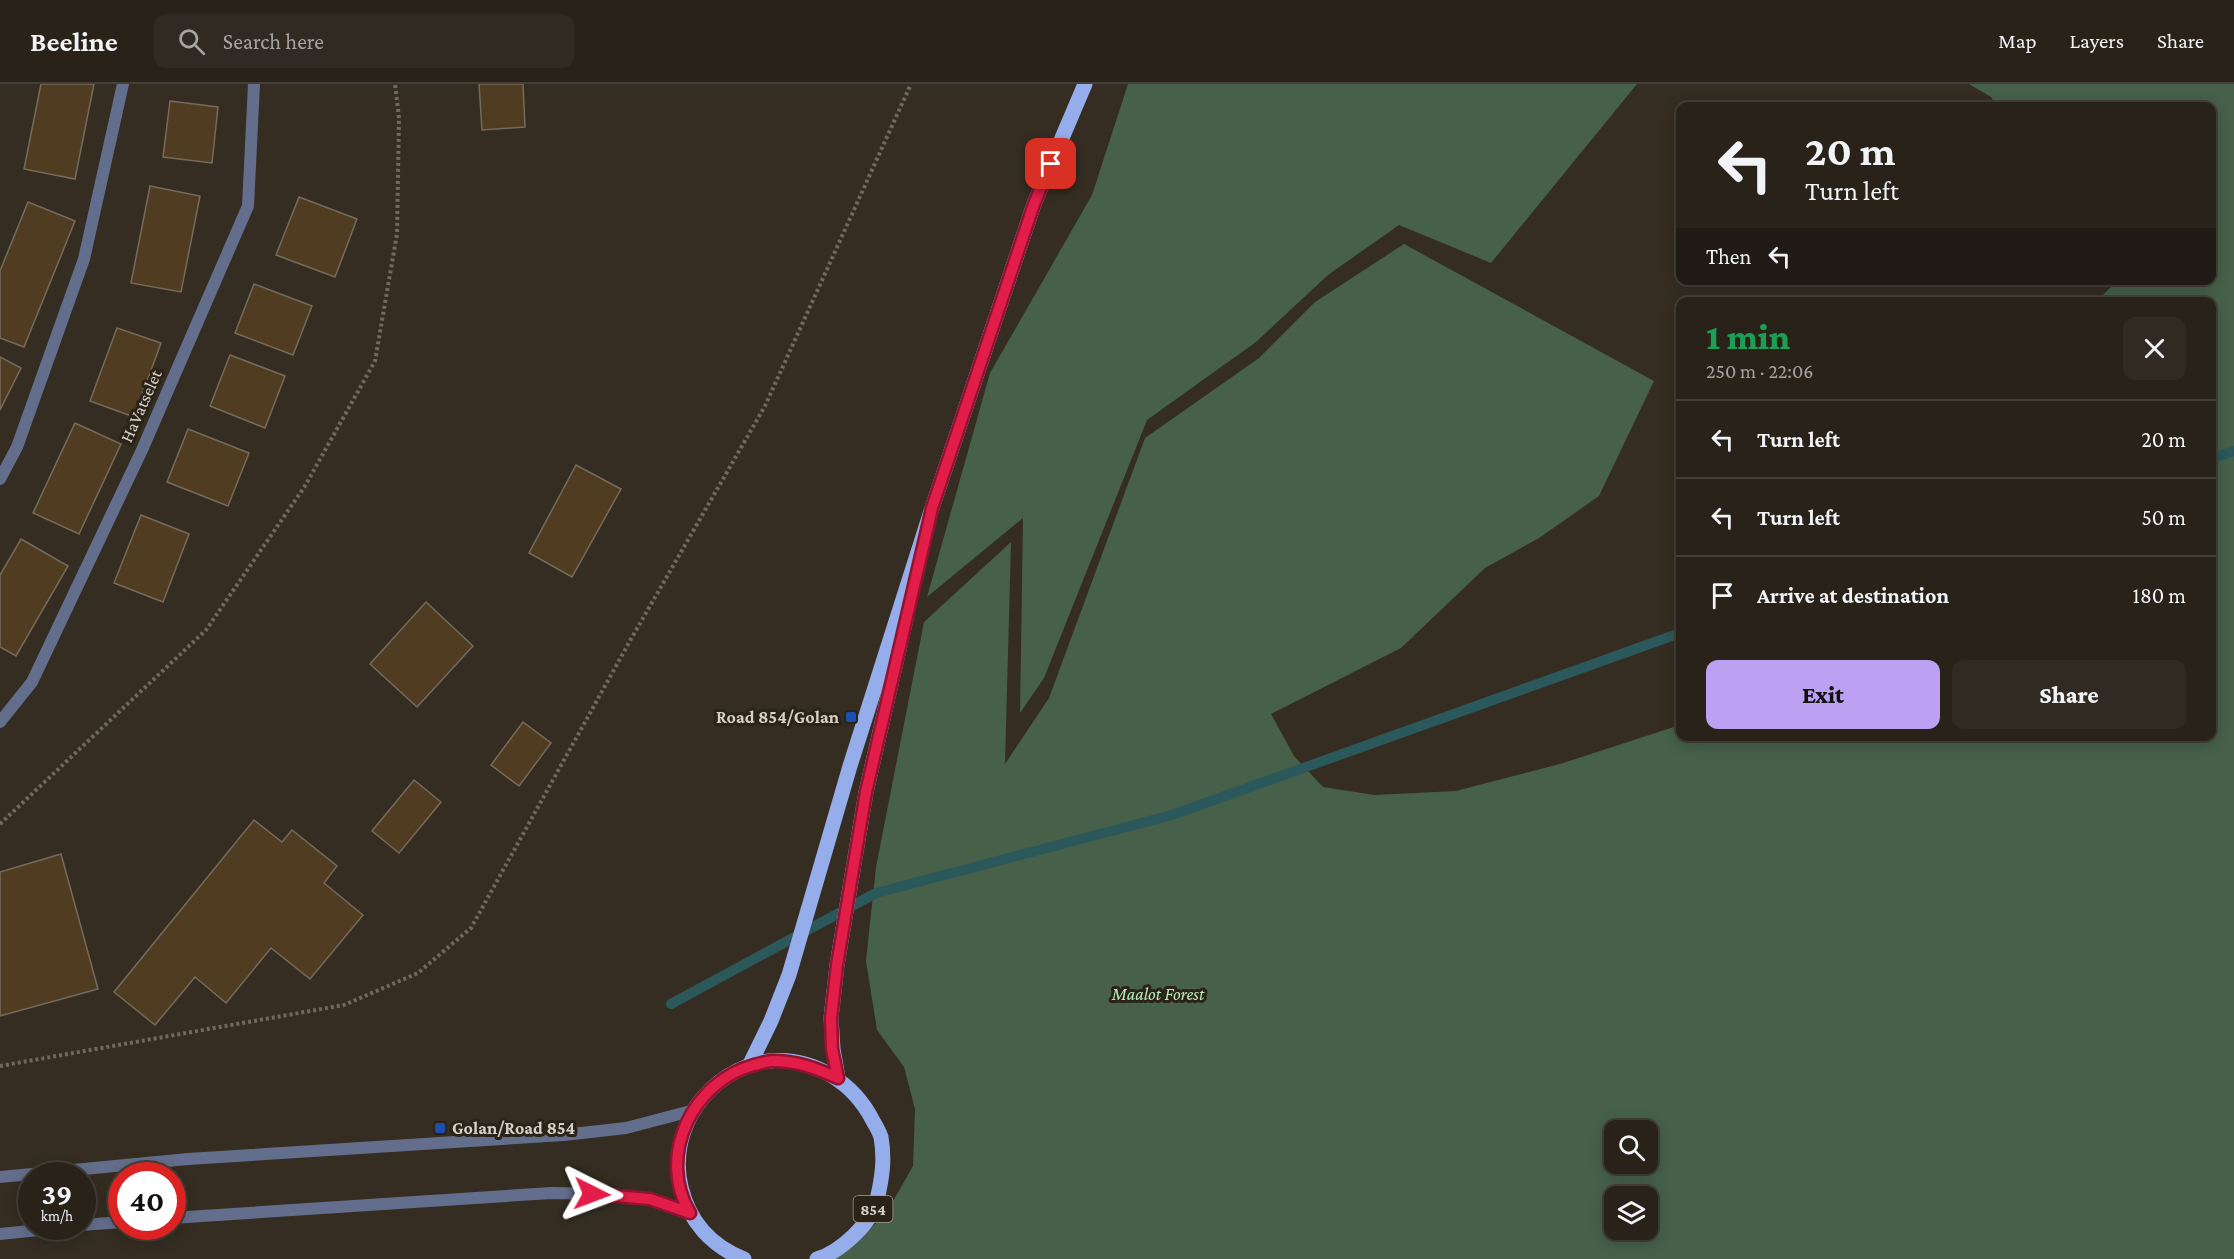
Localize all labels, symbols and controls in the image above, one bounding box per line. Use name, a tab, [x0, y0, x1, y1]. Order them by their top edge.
search box	[154, 14, 574, 68]
icon: search	[175, 25, 208, 58]
text: Beeline	[30, 26, 118, 57]
text: Search here	[223, 29, 324, 54]
text: Map	[1998, 29, 2037, 53]
text: Layers	[2070, 29, 2124, 53]
text: Share	[2157, 29, 2204, 53]
icon: left	[1706, 126, 1784, 204]
text: 20 m	[1805, 127, 1896, 174]
pin	[1025, 138, 1076, 189]
icon: arrive	[1034, 147, 1067, 180]
text: Turn left	[1805, 176, 1899, 206]
icon: left	[1763, 240, 1796, 273]
text: Then	[1706, 244, 1751, 269]
text: 1 min	[1706, 317, 1790, 357]
button: close	[2123, 317, 2186, 380]
text: 250 m · 22:06	[1706, 360, 1813, 382]
street label: HaVatselet	[116, 366, 166, 445]
icon: left	[1706, 423, 1739, 456]
text: Turn left	[1757, 427, 1840, 452]
text: 20 m	[2141, 427, 2186, 452]
icon: left	[1706, 501, 1739, 534]
text: Turn left	[1757, 505, 1840, 530]
text: 50 m	[2141, 505, 2186, 530]
icon: arrive	[1706, 579, 1739, 612]
text: Arrive at destination	[1757, 583, 1949, 608]
text: 180 m	[2133, 583, 2186, 608]
button: Exit	[1706, 660, 1940, 729]
button: Share	[1952, 660, 2186, 729]
place label: Road 854/Golan	[716, 707, 840, 727]
marker: Road 854/Golan	[844, 710, 858, 724]
park label: Maalot Forest	[1111, 984, 1205, 1004]
place label: Golan/Road 854	[452, 1118, 576, 1138]
map controls	[1604, 1120, 1658, 1240]
button: search	[1604, 1120, 1658, 1174]
marker: Golan/Road 854	[433, 1121, 447, 1135]
speed limit sign: 40	[108, 1162, 186, 1240]
position arrow	[560, 1162, 624, 1226]
text: 39	[41, 1177, 73, 1210]
button: layers	[1604, 1186, 1658, 1240]
road number: 854	[854, 1196, 892, 1222]
text: km/h	[41, 1208, 73, 1224]

